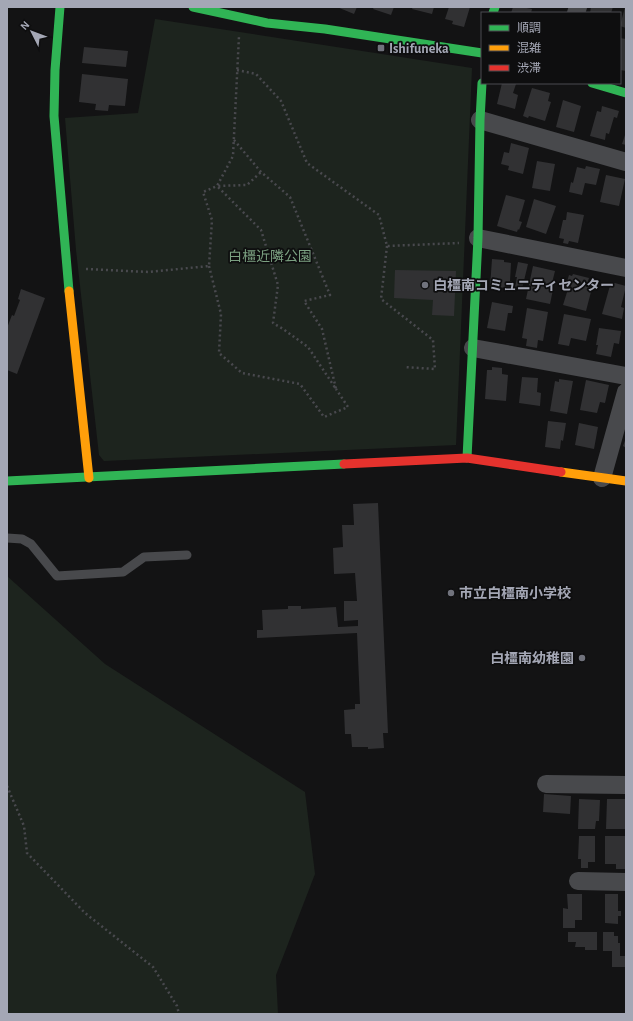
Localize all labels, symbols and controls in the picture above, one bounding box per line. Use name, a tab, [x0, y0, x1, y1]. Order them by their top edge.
north arrow	[12, 12, 52, 52]
legend	[481, 12, 621, 84]
text: N	[18, 19, 32, 32]
text: 順調	[517, 22, 541, 34]
text: 混雑	[517, 41, 541, 54]
place label: Ishifuneka	[389, 42, 449, 56]
marker: Ishifuneka	[376, 43, 386, 53]
text: 渋滞	[517, 62, 541, 74]
park label: 白橿近隣公園	[228, 249, 312, 264]
place label: 白橿南コミュニティセンター	[433, 278, 614, 293]
marker: 白橿南コミュニティセンター	[420, 280, 430, 290]
place label: 市立白橿南小学校	[459, 586, 571, 601]
marker: 市立白橿南小学校	[446, 588, 456, 598]
place label: 白橿南幼稚園	[490, 650, 574, 666]
marker: 白橿南幼稚園	[577, 653, 587, 663]

